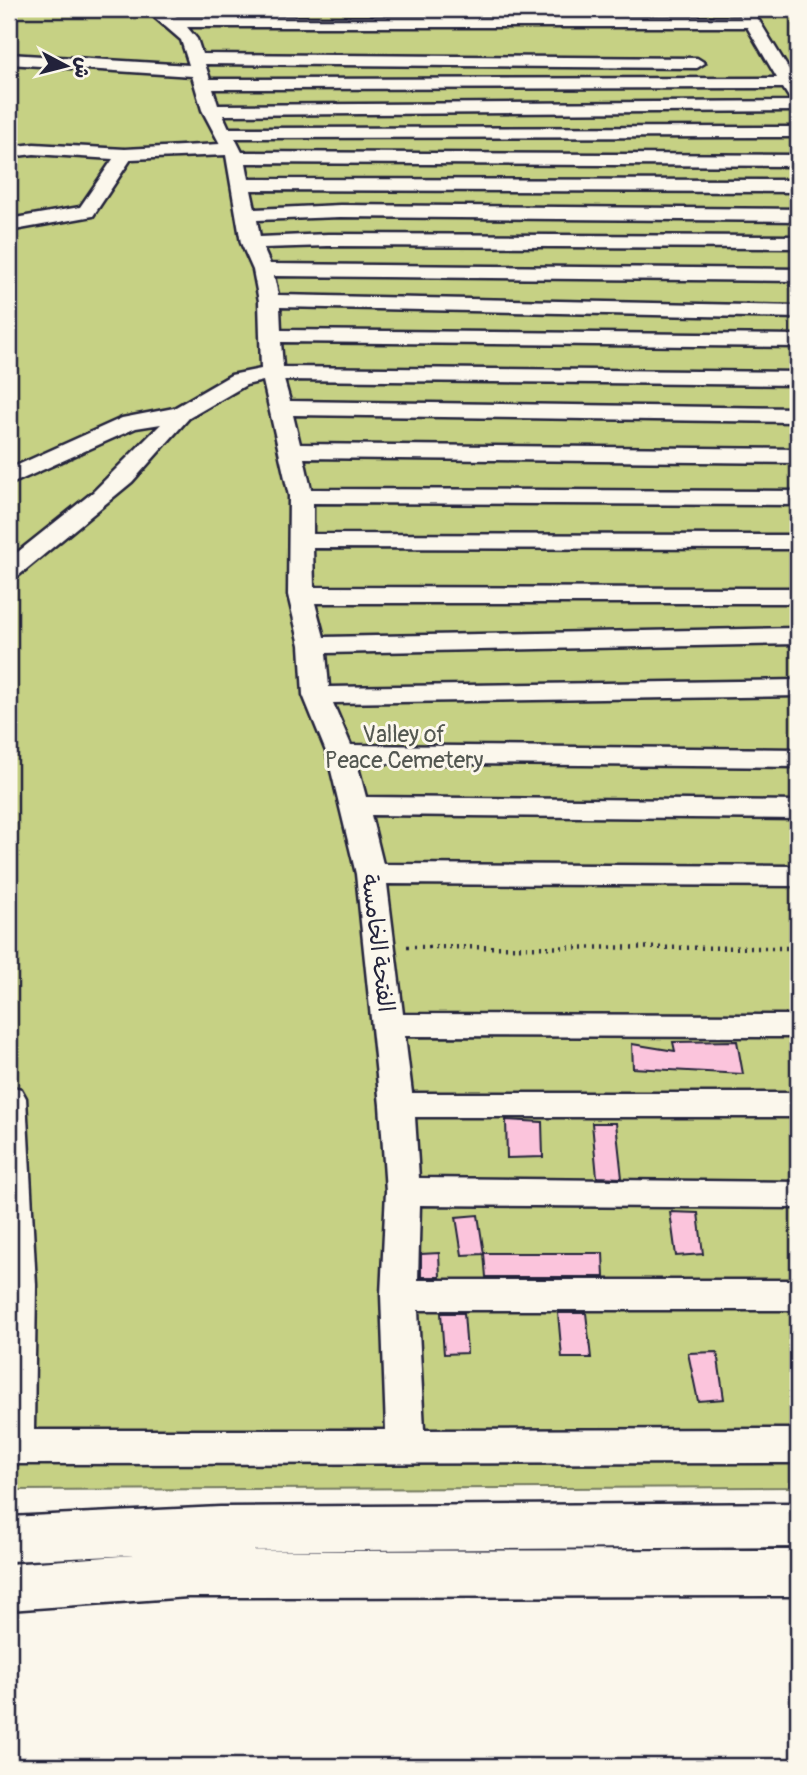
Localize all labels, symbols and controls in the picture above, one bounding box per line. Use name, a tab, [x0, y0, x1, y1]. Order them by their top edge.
north arrow	[32, 32, 102, 102]
text: ش	[69, 56, 95, 80]
park label: Valley of Peace Cemetery	[325, 720, 483, 775]
street label: الفتحة الخامسة	[355, 872, 401, 1014]

